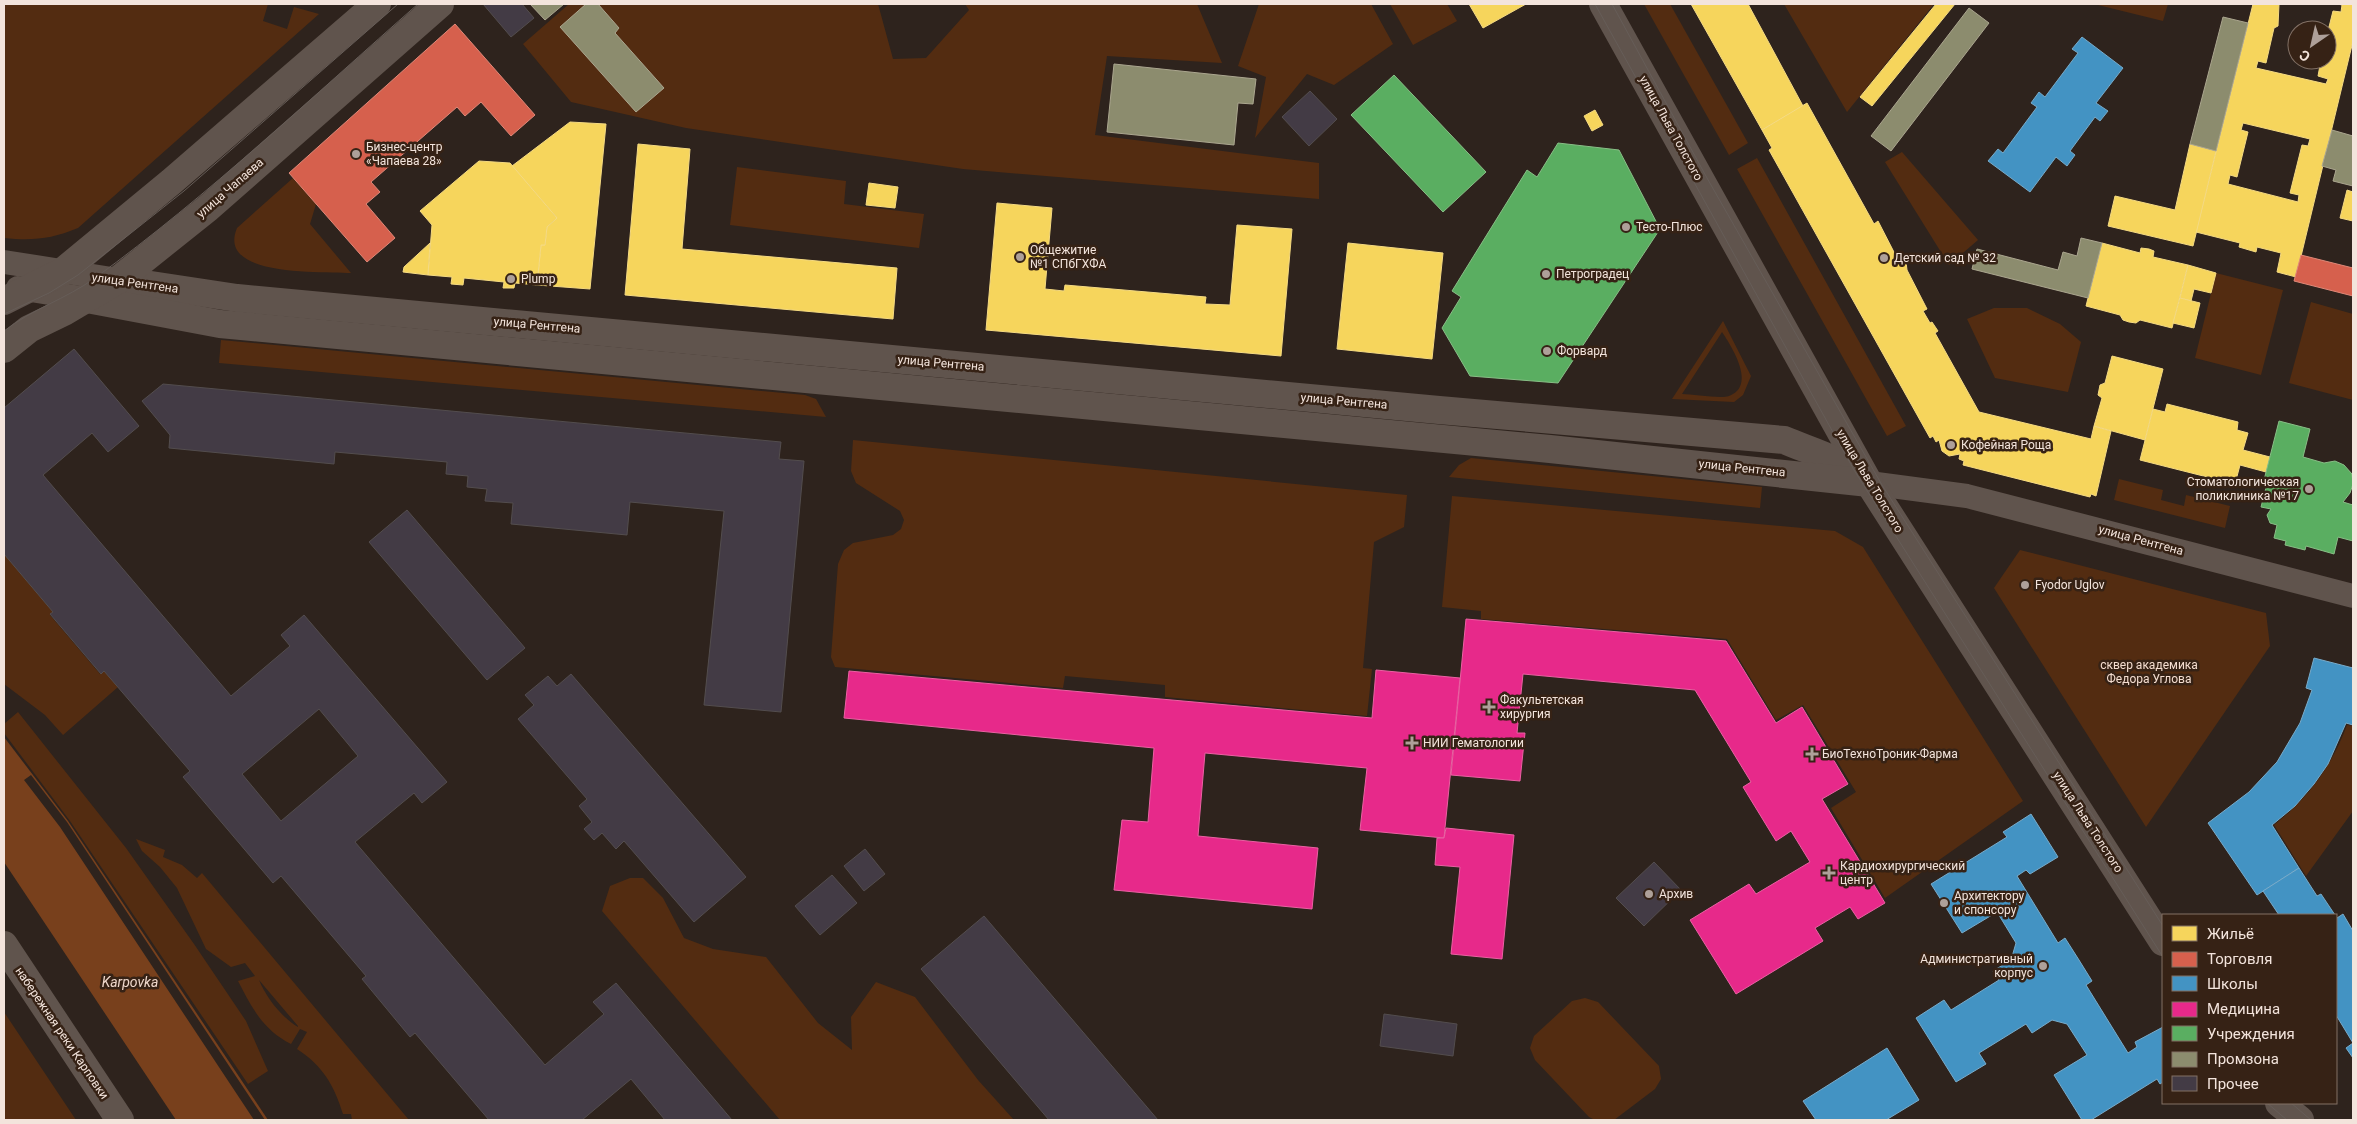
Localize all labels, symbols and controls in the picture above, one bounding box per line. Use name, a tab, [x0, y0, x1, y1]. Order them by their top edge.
north arrow	[2287, 20, 2337, 70]
text: С	[2296, 47, 2313, 65]
street label: улица Льва Толстого	[1636, 73, 1706, 183]
place label: Бизнес-центр «Чапаева 28»	[366, 140, 443, 168]
marker: Бизнес-центр «Чапаева 28»	[350, 148, 362, 160]
street label: улица Чапаева	[194, 155, 266, 221]
place label: Тесто-Плюс	[1636, 220, 1703, 234]
marker: Тесто-Плюс	[1620, 221, 1632, 233]
place label: Общежитие №1 СПбГХФА	[1030, 243, 1107, 271]
marker: Общежитие №1 СПбГХФА	[1014, 251, 1026, 263]
place label: Детский сад № 32	[1894, 251, 1996, 265]
marker: Детский сад № 32	[1878, 252, 1890, 264]
place label: Петроградец	[1556, 267, 1629, 281]
marker: Петроградец	[1540, 268, 1552, 280]
street label: улица Рентгена	[91, 270, 179, 296]
place label: Plump	[521, 272, 556, 286]
marker: Plump	[505, 273, 517, 285]
street label: улица Рентгена	[493, 314, 581, 336]
place label: Форвард	[1557, 344, 1607, 358]
marker: Форвард	[1541, 345, 1553, 357]
street label: улица Рентгена	[897, 352, 985, 374]
street label: улица Рентгена	[1300, 390, 1388, 412]
street label: улица Льва Толстого	[1834, 427, 1906, 535]
place label: Кофейная Роща	[1961, 438, 2051, 452]
marker: Кофейная Роща	[1945, 439, 1957, 451]
street label: улица Рентгена	[1698, 456, 1786, 480]
place label: Стоматологическая поликлиника №17	[2187, 475, 2299, 503]
marker: Стоматологическая поликлиника №17	[2303, 483, 2315, 495]
street label: улица Рентгена	[2097, 522, 2185, 558]
place label: Fyodor Uglov	[2035, 578, 2105, 592]
marker: Fyodor Uglov	[2019, 579, 2031, 591]
park label: сквер академика Федора Углова	[2100, 658, 2198, 686]
place label: Факультетская хирургия	[1500, 693, 1584, 721]
marker: Факультетская хирургия	[1482, 700, 1496, 714]
marker: НИИ Гематологии	[1405, 736, 1419, 750]
place label: НИИ Гематологии	[1423, 736, 1524, 750]
place label: БиоТехноТроник-Фарма	[1822, 747, 1958, 761]
marker: БиоТехноТроник-Фарма	[1806, 748, 1818, 760]
street label: улица Льва Толстого	[2050, 769, 2126, 875]
place label: Кардиохирургический центр	[1840, 859, 1965, 887]
marker: Кардиохирургический центр	[1822, 866, 1836, 880]
place label: Архив	[1659, 887, 1693, 901]
marker: Архив	[1643, 888, 1655, 900]
place label: Архитектору и спонсору	[1954, 889, 2025, 917]
marker: Архитектору и спонсору	[1938, 897, 1950, 909]
legend	[2162, 914, 2337, 1104]
text: Жильё	[2207, 925, 2254, 943]
text: Торговля	[2207, 950, 2272, 968]
place label: Административный корпус	[1920, 952, 2033, 980]
marker: Административный корпус	[2037, 960, 2049, 972]
street label: набережная реки Карповки	[13, 964, 112, 1102]
water label: Karpovka	[102, 974, 158, 990]
text: Школы	[2207, 975, 2258, 993]
text: Медицина	[2207, 1000, 2280, 1018]
text: Учреждения	[2207, 1025, 2295, 1043]
text: Промзона	[2207, 1050, 2279, 1068]
text: Прочее	[2207, 1075, 2259, 1093]

